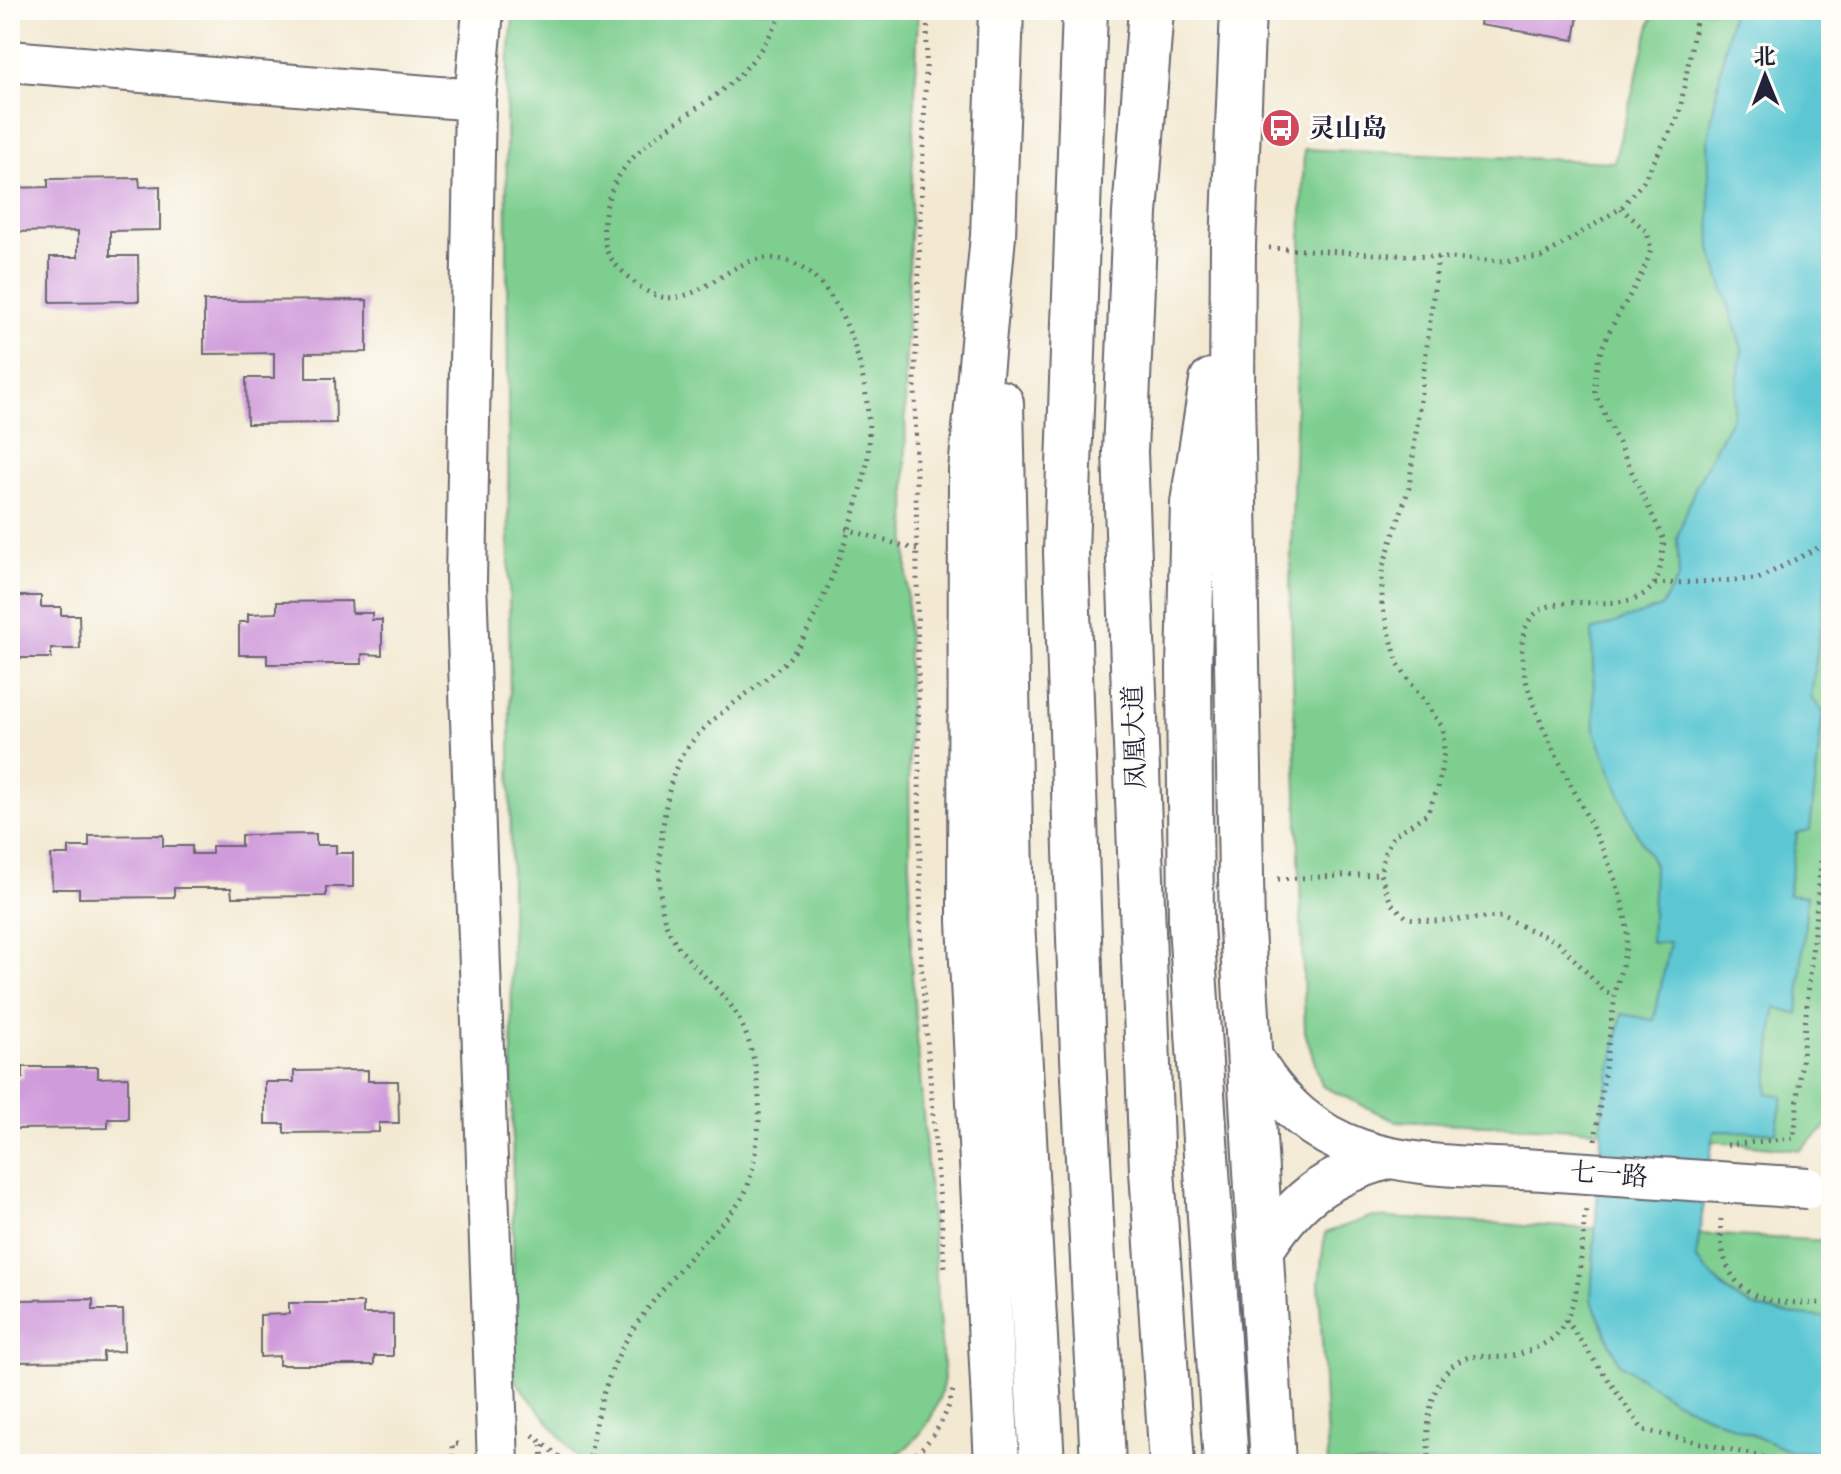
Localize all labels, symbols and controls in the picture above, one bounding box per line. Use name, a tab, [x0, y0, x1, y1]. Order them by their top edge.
north arrow	[1725, 36, 1805, 116]
text: 北	[1753, 42, 1776, 71]
bus stop icon: 灵山岛	[1260, 107, 1302, 149]
place label: 灵山岛	[1309, 111, 1387, 145]
street label: 凤凰大道	[1115, 684, 1153, 790]
street label: 七一路	[1569, 1154, 1649, 1194]

